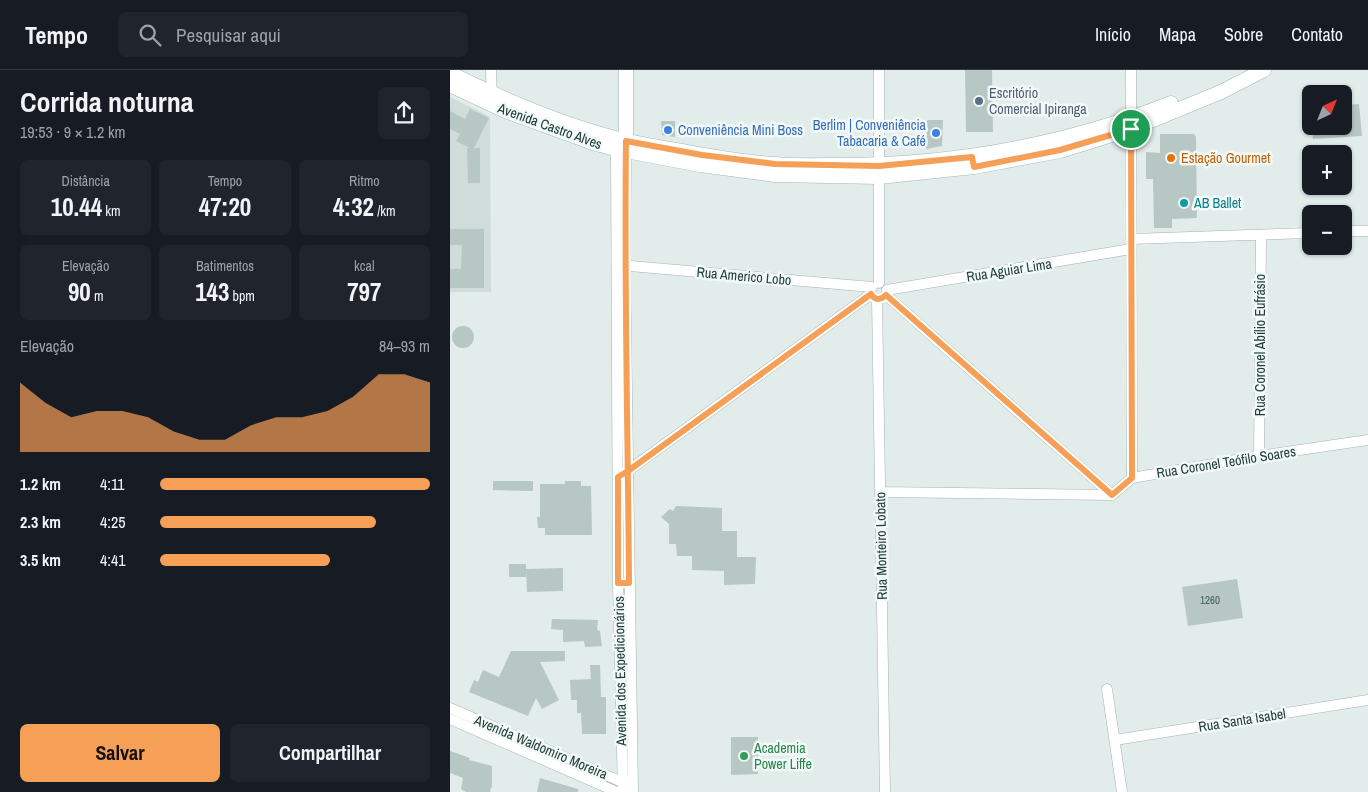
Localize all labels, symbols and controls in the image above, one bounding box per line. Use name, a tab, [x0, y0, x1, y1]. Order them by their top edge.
search box	[118, 12, 468, 57]
text: Tempo	[25, 19, 88, 51]
icon: search	[136, 21, 164, 49]
text: Pesquisar aqui	[176, 22, 281, 48]
text: Início	[1095, 22, 1131, 47]
text: Mapa	[1159, 22, 1196, 47]
text: Sobre	[1224, 22, 1263, 47]
text: Contato	[1291, 22, 1343, 47]
text: Corrida noturna	[20, 83, 194, 121]
place label: Escritório Comercial Ipiranga	[989, 84, 1087, 118]
north arrow	[1302, 85, 1352, 135]
map controls	[1302, 85, 1352, 255]
button: share	[378, 87, 430, 139]
marker: Escritório Comercial Ipiranga	[973, 95, 985, 107]
street label: Avenida Castro Alves	[494, 98, 605, 153]
pin	[1110, 108, 1152, 150]
icon: arrive	[1117, 115, 1145, 143]
place label: Berlim | Conveniência Tabacaria & Café	[813, 116, 927, 150]
text: 19:53 · 9 × 1.2 km	[20, 121, 125, 143]
place label: Conveniência Mini Boss	[678, 121, 803, 139]
marker: Conveniência Mini Boss	[662, 124, 674, 136]
marker: Berlim | Conveniência Tabacaria & Café	[930, 127, 942, 139]
button: +	[1302, 145, 1352, 195]
place label: Estação Gourmet	[1181, 149, 1270, 167]
marker: Estação Gourmet	[1165, 152, 1177, 164]
text: Distância	[61, 172, 110, 190]
text: Tempo	[208, 172, 242, 190]
text: Ritmo	[349, 172, 380, 190]
text: 10.44	[51, 190, 102, 224]
text: 47:20	[199, 190, 251, 224]
text: 4:32	[333, 190, 374, 224]
place label: AB Ballet	[1193, 194, 1241, 212]
marker: AB Ballet	[1178, 197, 1190, 209]
text: km	[102, 202, 121, 220]
text: /km	[374, 202, 396, 220]
button: −	[1302, 205, 1352, 255]
street label: Rua Aguiar Lima	[965, 254, 1054, 286]
text: Elevação	[62, 257, 109, 275]
text: Batimentos	[196, 257, 254, 275]
text: kcal	[354, 257, 375, 275]
street label: Rua Americo Lobo	[696, 263, 792, 289]
street label: Rua Coronel Abílio Eufrásio	[1251, 274, 1269, 416]
text: 90	[68, 275, 91, 309]
text: 143	[195, 275, 229, 309]
text: 797	[347, 275, 381, 309]
text: m	[91, 287, 103, 305]
text: bpm	[229, 287, 255, 305]
text: Elevação	[20, 335, 74, 357]
text: 84–93 m	[379, 335, 430, 357]
street label: Rua Coronel Teófilo Soares	[1155, 442, 1297, 482]
text: 1.2 km	[20, 473, 61, 495]
text: 4:11	[100, 473, 125, 495]
street label: Rua Monteiro Lobato	[871, 492, 891, 600]
text: 2.3 km	[20, 511, 61, 533]
text: 4:25	[100, 511, 126, 533]
text: 3.5 km	[20, 549, 61, 571]
text: 4:41	[100, 549, 126, 571]
house number: 1260	[1200, 593, 1220, 607]
street label: Avenida dos Expedicionários	[610, 596, 630, 747]
street label: Rua Santa Isabel	[1197, 704, 1287, 736]
street label: Avenida Waldomiro Moreira	[471, 710, 611, 783]
button: Salvar	[20, 724, 220, 782]
button: Compartilhar	[230, 724, 430, 782]
place label: Academia Power Liffe	[753, 739, 812, 773]
marker: Academia Power Liffe	[738, 750, 750, 762]

